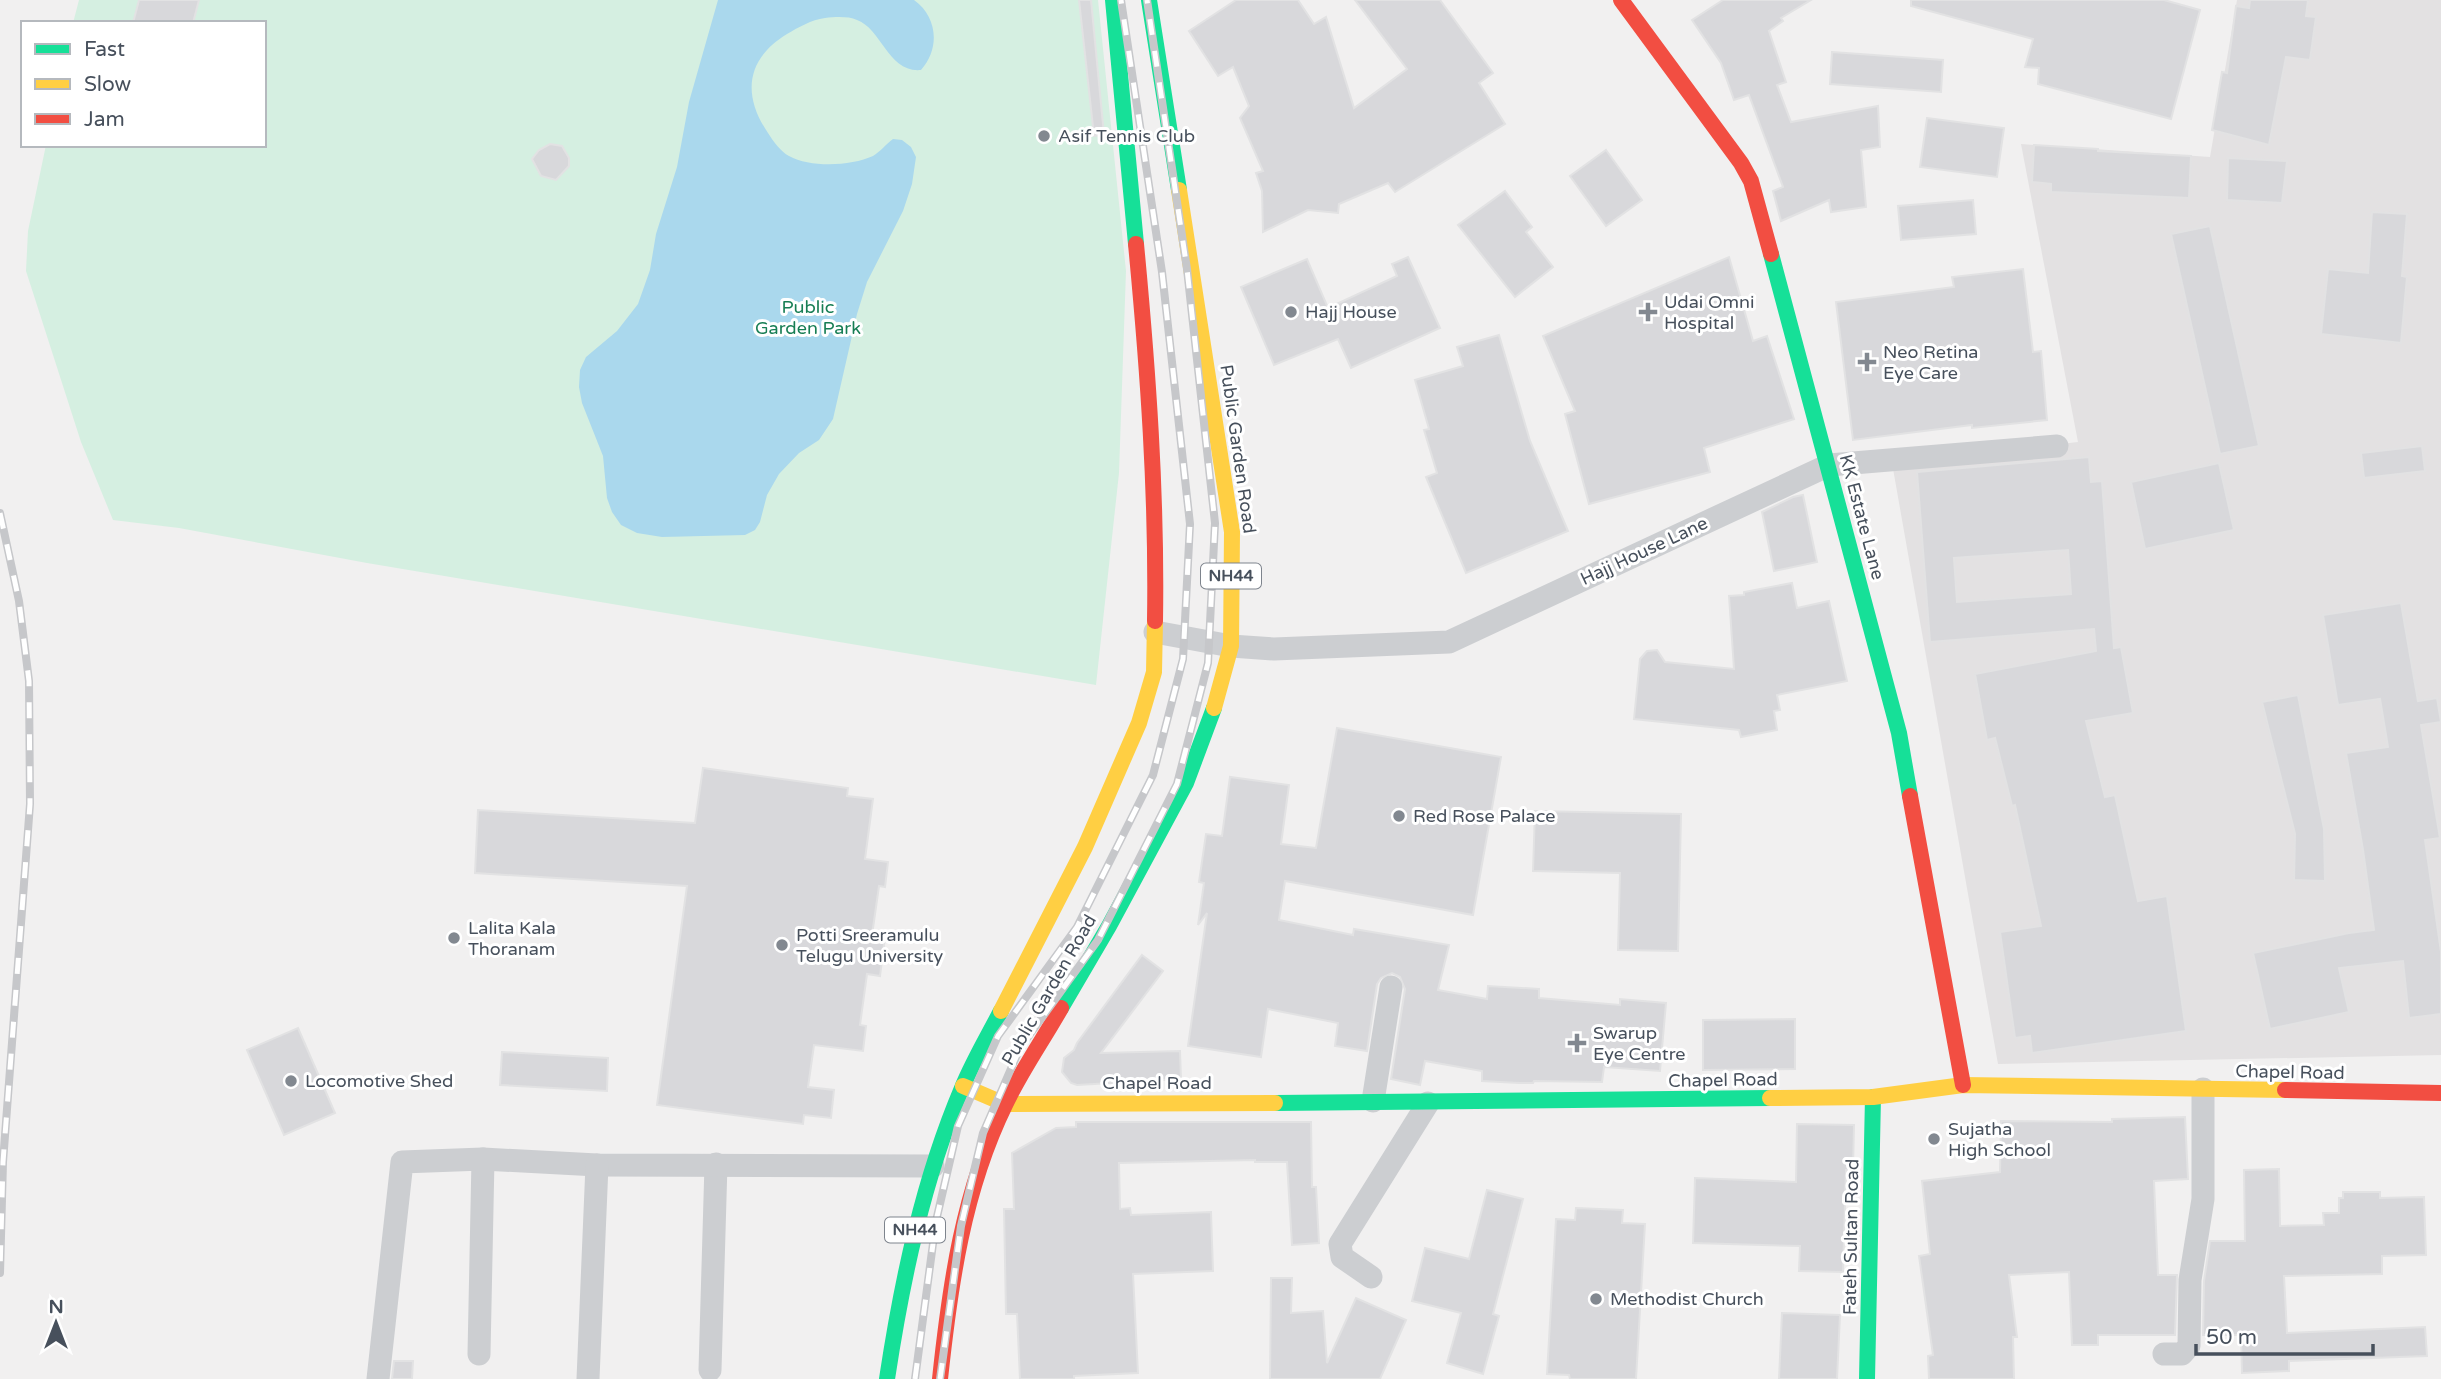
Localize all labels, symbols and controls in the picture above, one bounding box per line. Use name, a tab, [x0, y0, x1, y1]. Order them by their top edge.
legend	[21, 21, 266, 147]
text: Fast	[84, 37, 125, 62]
text: Slow	[84, 72, 132, 97]
text: Jam	[84, 107, 125, 132]
place label: Asif Tennis Club	[1058, 125, 1195, 147]
marker: Asif Tennis Club	[1036, 128, 1052, 144]
place label: Udai Omni Hospital	[1664, 291, 1754, 334]
park label: Public Garden Park	[755, 296, 861, 339]
place label: Hajj House	[1305, 301, 1397, 323]
marker: Udai Omni Hospital	[1638, 302, 1658, 322]
marker: Hajj House	[1283, 304, 1299, 320]
place label: Neo Retina Eye Care	[1883, 341, 1978, 384]
marker: Neo Retina Eye Care	[1857, 352, 1877, 372]
street label: Public Garden Road	[1215, 363, 1261, 535]
street label: KK Estate Lane	[1835, 452, 1889, 582]
street label: Hajj House Lane	[1577, 512, 1711, 590]
road number: NH44	[1201, 564, 1261, 589]
place label: Red Rose Palace	[1413, 805, 1555, 827]
marker: Red Rose Palace	[1391, 808, 1407, 824]
street label: Public Garden Road	[997, 911, 1101, 1069]
place label: Lalita Kala Thoranam	[468, 917, 556, 960]
place label: Potti Sreeramulu Telugu University	[796, 924, 944, 967]
marker: Lalita Kala Thoranam	[446, 930, 462, 946]
marker: Potti Sreeramulu Telugu University	[774, 937, 790, 953]
place label: Swarup Eye Centre	[1593, 1022, 1685, 1065]
marker: Swarup Eye Centre	[1567, 1033, 1587, 1053]
street label: Chapel Road	[2235, 1060, 2345, 1084]
street label: Chapel Road	[1668, 1068, 1778, 1092]
place label: Locomotive Shed	[305, 1070, 453, 1092]
street label: Chapel Road	[1102, 1072, 1212, 1094]
marker: Locomotive Shed	[283, 1073, 299, 1089]
place label: Sujatha High School	[1948, 1118, 2051, 1161]
marker: Sujatha High School	[1926, 1131, 1942, 1147]
street label: Fateh Sultan Road	[1839, 1159, 1863, 1315]
road number: NH44	[885, 1218, 945, 1242]
north arrow	[21, 1288, 91, 1358]
place label: Methodist Church	[1610, 1288, 1764, 1310]
marker: Methodist Church	[1588, 1291, 1604, 1307]
text: N	[48, 1296, 64, 1318]
scale bar	[2196, 1312, 2373, 1356]
text: 50 m	[2206, 1325, 2257, 1350]

